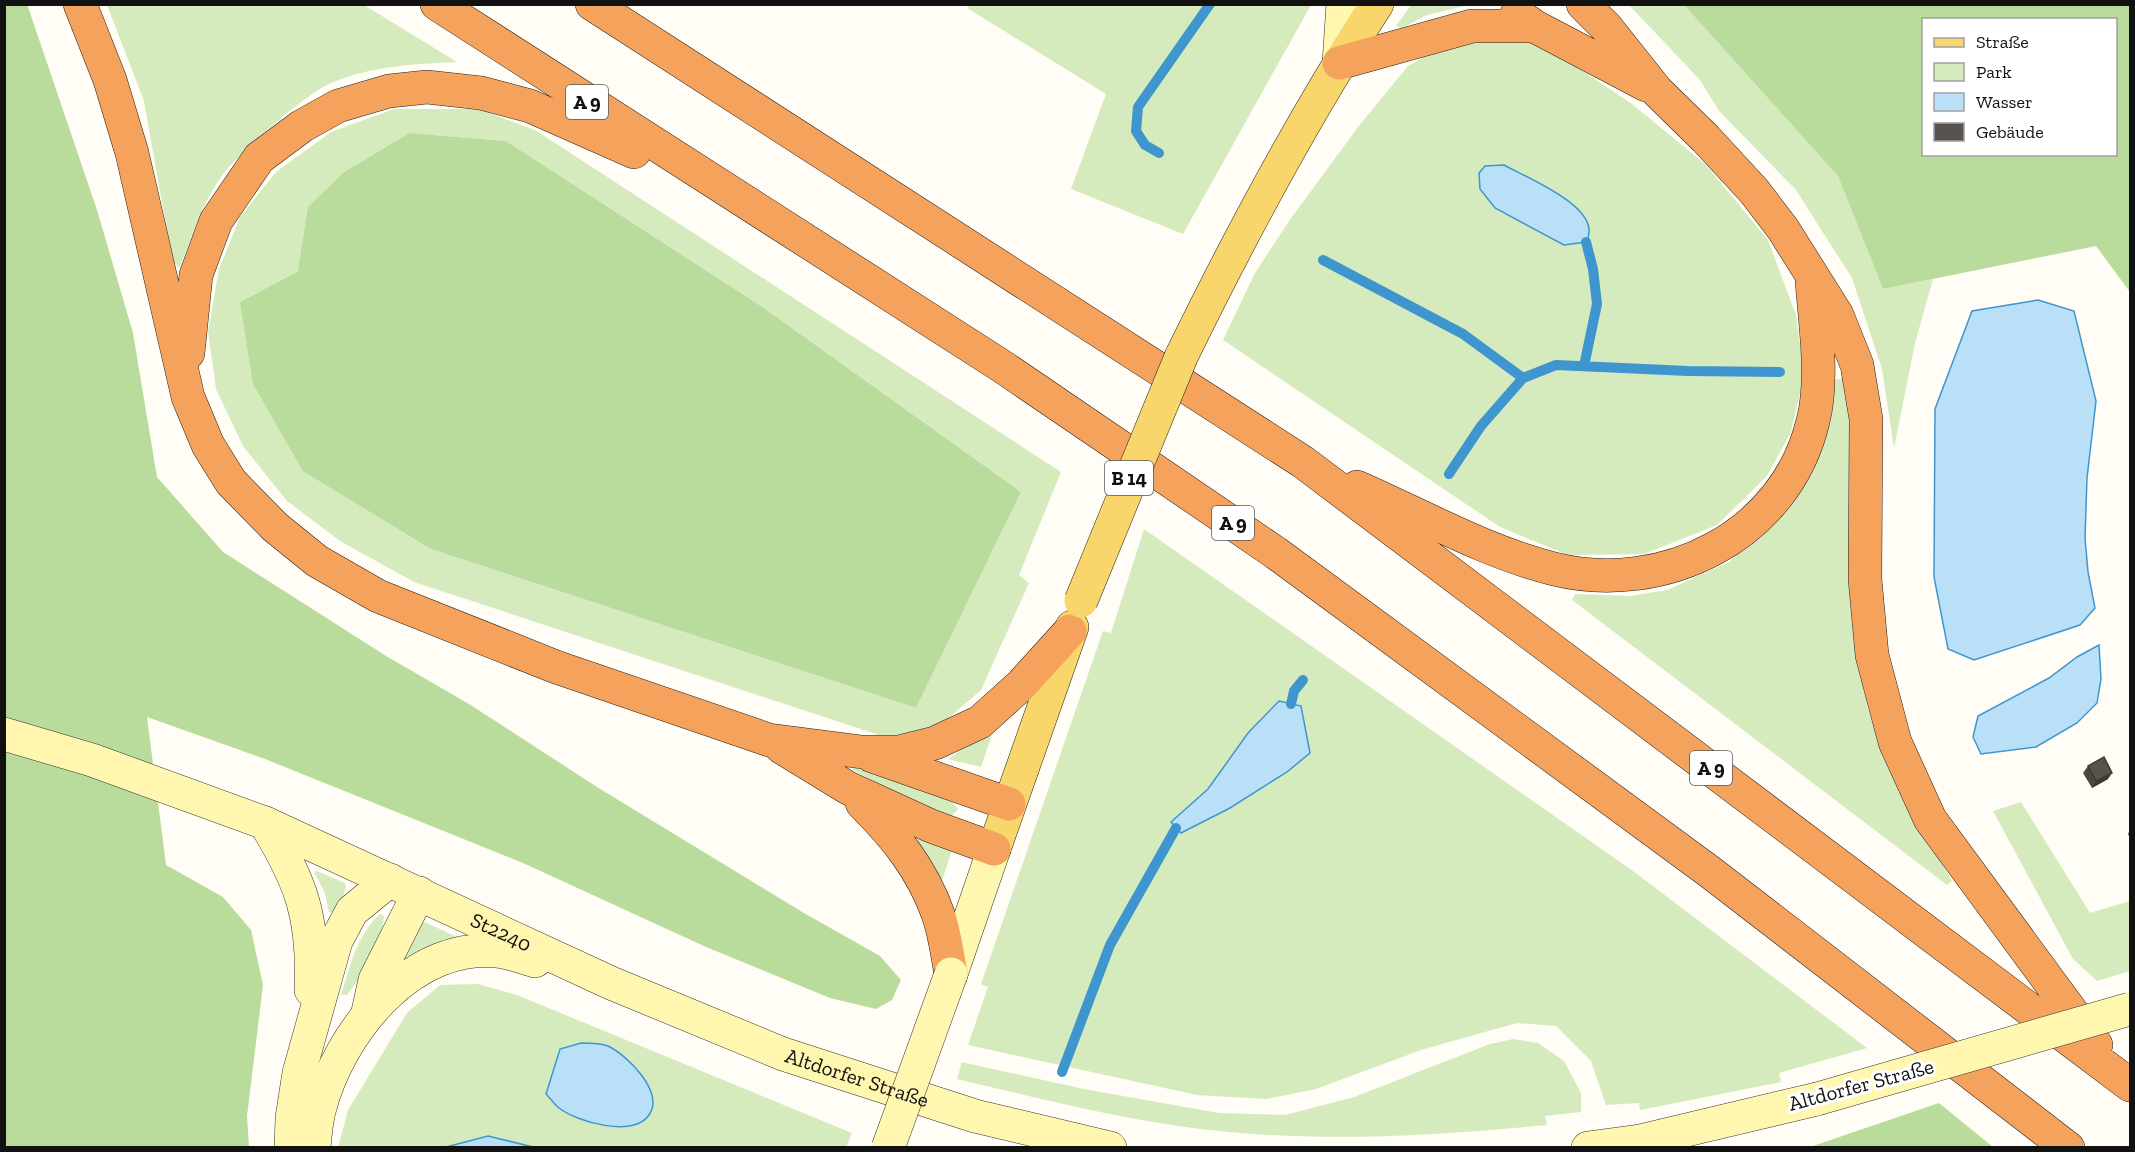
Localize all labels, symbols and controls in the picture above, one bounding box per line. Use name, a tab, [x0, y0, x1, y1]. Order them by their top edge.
legend	[1922, 18, 2117, 156]
text: Straße	[1976, 31, 2029, 53]
text: Park	[1976, 61, 2012, 83]
road number: A 9	[566, 85, 608, 119]
text: Wasser	[1976, 91, 2033, 113]
text: Gebäude	[1976, 121, 2044, 143]
road number: B 14	[1105, 461, 1153, 495]
road number: A 9	[1212, 506, 1254, 540]
road number: A 9	[1690, 751, 1732, 785]
street label: St2240	[467, 907, 536, 957]
street label: Altdorfer Straße	[782, 1043, 932, 1112]
street label: Altdorfer Straße	[1786, 1053, 1936, 1116]

